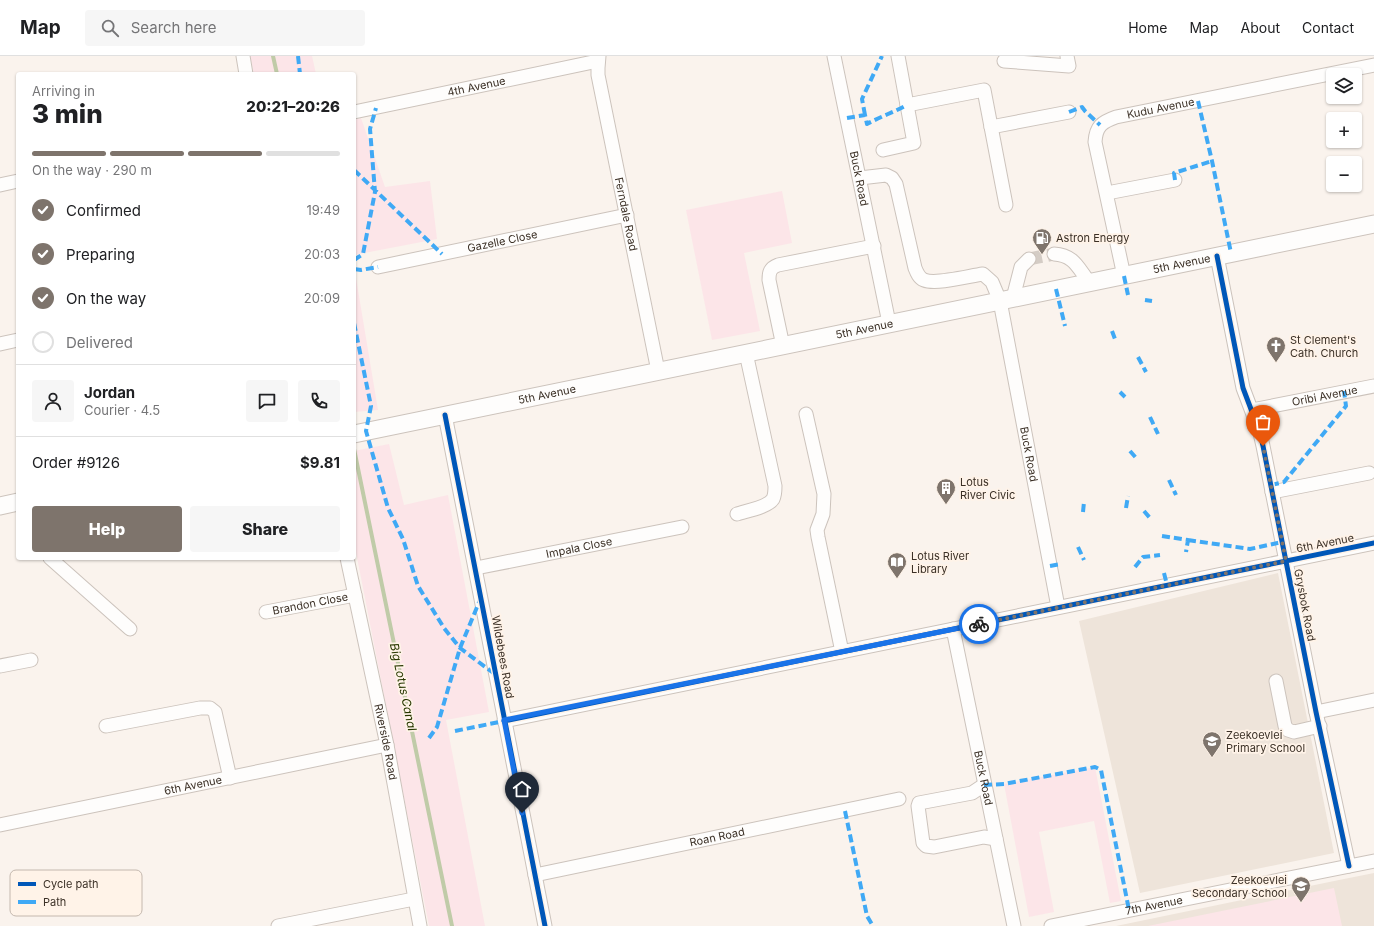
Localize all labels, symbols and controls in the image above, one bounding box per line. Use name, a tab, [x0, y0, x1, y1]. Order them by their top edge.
search box	[85, 10, 365, 46]
text: Map	[20, 16, 61, 39]
icon: search	[99, 17, 121, 39]
text: Search here	[131, 18, 216, 37]
text: Home	[1128, 19, 1167, 36]
text: Map	[1189, 19, 1219, 36]
text: About	[1241, 19, 1280, 36]
text: Contact	[1302, 19, 1354, 36]
map controls	[1326, 68, 1362, 192]
button: layers	[1326, 68, 1362, 104]
street label: 4th Avenue	[446, 74, 507, 99]
text: Arriving in	[32, 83, 95, 99]
street label: Kudu Avenue	[1126, 94, 1196, 122]
text: 20:21–20:26	[246, 97, 340, 116]
text: 3 min	[32, 98, 103, 129]
button: +	[1326, 112, 1362, 148]
street label: Buck Road	[847, 150, 872, 207]
button: −	[1326, 156, 1362, 192]
text: On the way · 290 m	[32, 162, 152, 178]
street label: Ferndale Road	[612, 176, 641, 252]
icon: check	[32, 199, 54, 221]
text: Confirmed	[66, 201, 141, 220]
text: 19:49	[306, 202, 340, 218]
street label: Gazelle Close	[466, 227, 539, 255]
fuel station icon: Astron Energy	[1031, 227, 1053, 255]
place label: Astron Energy	[1056, 231, 1130, 245]
icon: check	[32, 243, 54, 265]
text: Preparing	[66, 245, 135, 264]
text: 20:03	[304, 246, 340, 262]
street label: 5th Avenue	[1152, 251, 1212, 276]
icon: check	[32, 287, 54, 309]
text: On the way	[66, 289, 146, 308]
text: 20:09	[304, 290, 340, 306]
street label: 5th Avenue	[834, 316, 894, 342]
text: Delivered	[66, 333, 133, 352]
place label: St Clement's Cath. Church	[1290, 333, 1358, 360]
church icon: St Clement's Cath. Church	[1265, 335, 1287, 363]
button: person	[32, 380, 74, 422]
button: chat	[246, 380, 288, 422]
button: phone	[298, 380, 340, 422]
street label: 5th Avenue	[517, 382, 577, 407]
street label: Oribi Avenue	[1291, 382, 1359, 409]
text: Jordan	[84, 383, 135, 402]
text: Courier · 4.5	[84, 402, 160, 418]
pin	[1246, 405, 1280, 446]
icon: bag	[1252, 411, 1274, 433]
street label: Buck Road	[1017, 426, 1041, 483]
text: Order #9126	[32, 453, 120, 472]
text: $9.81	[300, 453, 340, 472]
place label: Lotus River Civic	[960, 475, 1015, 502]
building icon: Lotus River Civic	[935, 477, 957, 505]
button: Help	[32, 506, 182, 552]
button: Share	[190, 506, 340, 552]
street label: 6th Avenue	[1295, 531, 1355, 555]
street label: Impala Close	[545, 534, 613, 561]
place label: Lotus River Library	[911, 549, 969, 576]
library icon: Lotus River Library	[886, 551, 908, 579]
street label: Grysbok Road	[1291, 568, 1319, 642]
street label: Brandon Close	[271, 589, 349, 618]
courier	[959, 604, 999, 644]
icon: bike	[968, 613, 990, 635]
street label: Wildebees Road	[489, 614, 517, 700]
water label: Big Lotus Canal	[387, 641, 420, 732]
street label: Riverside Road	[371, 702, 400, 781]
place label: Zeekoevlei Primary School	[1226, 728, 1305, 755]
school or university icon: Zeekoevlei Primary School	[1201, 730, 1223, 758]
street label: Buck Road	[971, 749, 996, 807]
street label: 6th Avenue	[163, 772, 223, 798]
pin	[505, 772, 539, 813]
icon: home	[511, 778, 533, 800]
street label: Roan Road	[688, 824, 746, 850]
legend	[10, 870, 142, 916]
place label: Zeekoevlei Secondary School	[1192, 873, 1287, 900]
school or university icon: Zeekoevlei Secondary School	[1290, 875, 1312, 903]
text: Cycle path	[43, 877, 99, 891]
street label: 7th Avenue	[1124, 893, 1184, 918]
text: Path	[43, 895, 66, 909]

